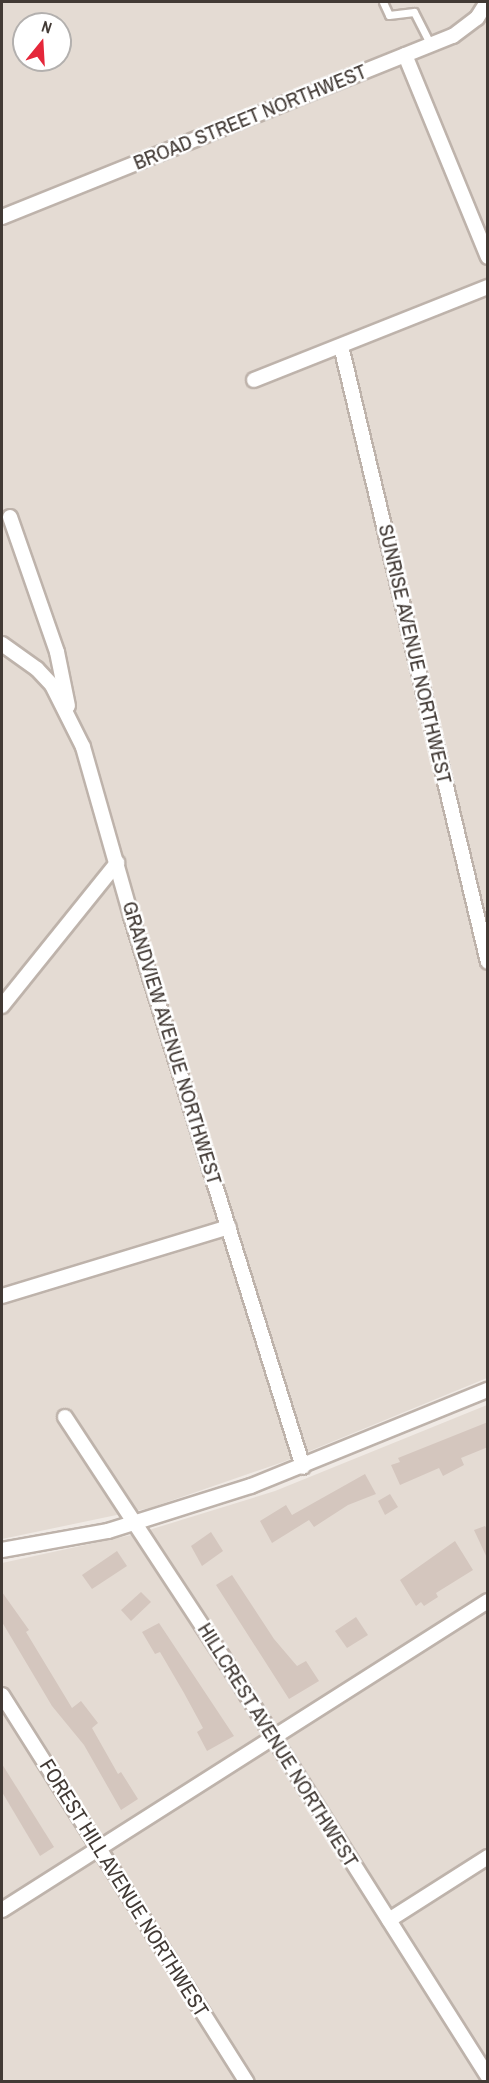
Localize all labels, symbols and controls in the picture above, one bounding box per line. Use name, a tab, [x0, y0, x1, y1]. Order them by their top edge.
north arrow	[12, 12, 72, 72]
text: N	[39, 15, 55, 39]
street label: BROAD STREET NORTHWEST	[130, 59, 370, 175]
street label: SUNRISE AVENUE NORTHWEST	[373, 521, 457, 787]
street label: GRANDVIEW AVENUE NORTHWEST	[117, 898, 227, 1188]
street label: HILLCREST AVENUE NORTHWEST	[192, 1618, 364, 1872]
street label: FOREST HILL AVENUE NORTHWEST	[34, 1754, 214, 2022]

